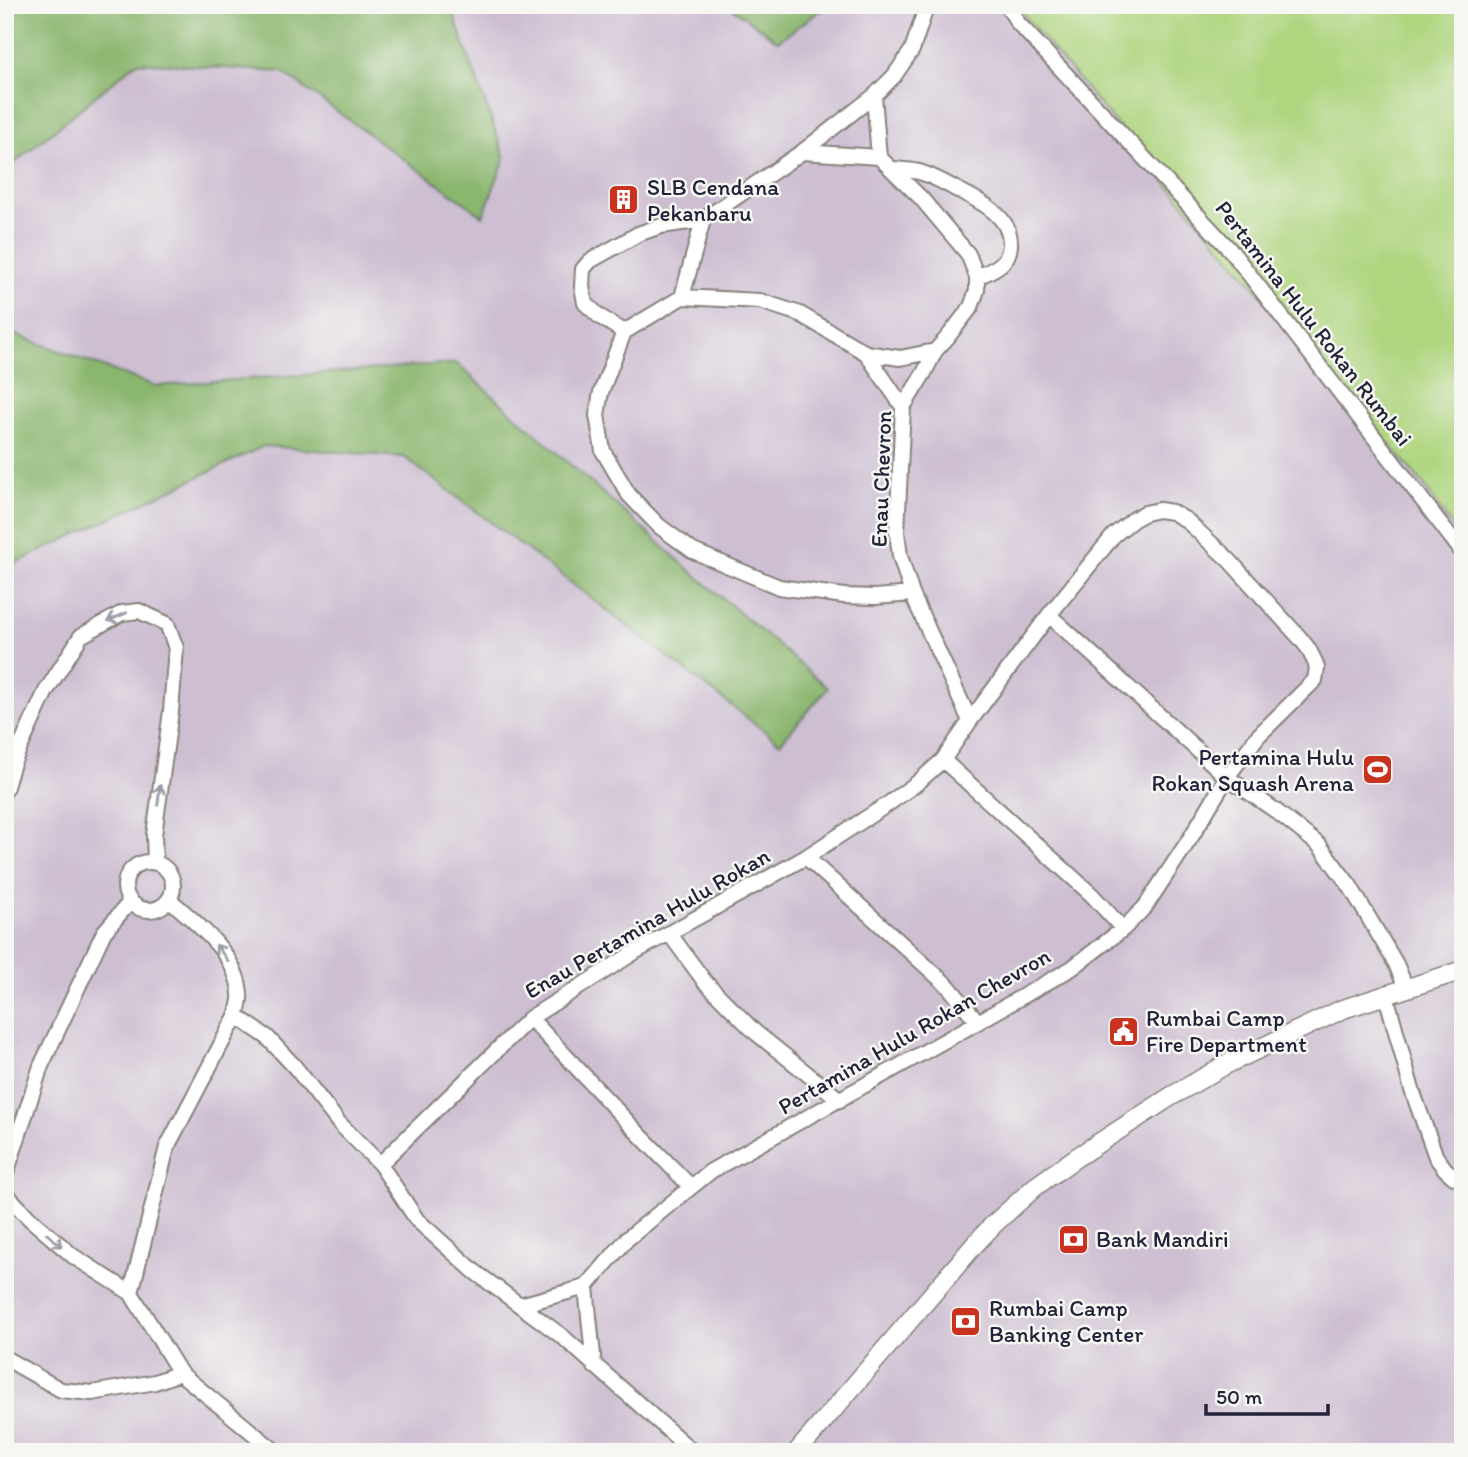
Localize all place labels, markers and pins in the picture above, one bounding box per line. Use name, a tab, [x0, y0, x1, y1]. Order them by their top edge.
place label: SLB Cendana Pekanbaru	[647, 173, 779, 227]
building icon: SLB Cendana Pekanbaru	[607, 183, 641, 217]
place label: Pertamina Hulu Rokan Squash Arena	[1152, 743, 1354, 797]
sports icon: Pertamina Hulu Rokan Squash Arena	[1360, 753, 1394, 787]
place label: Rumbai Camp Fire Department	[1146, 1004, 1307, 1058]
public building icon: Rumbai Camp Fire Department	[1106, 1014, 1140, 1048]
bank icon: Bank Mandiri	[1056, 1222, 1090, 1256]
place label: Bank Mandiri	[1096, 1225, 1229, 1253]
place label: Rumbai Camp Banking Center	[989, 1294, 1143, 1348]
bank icon: Rumbai Camp Banking Center	[949, 1304, 983, 1338]

